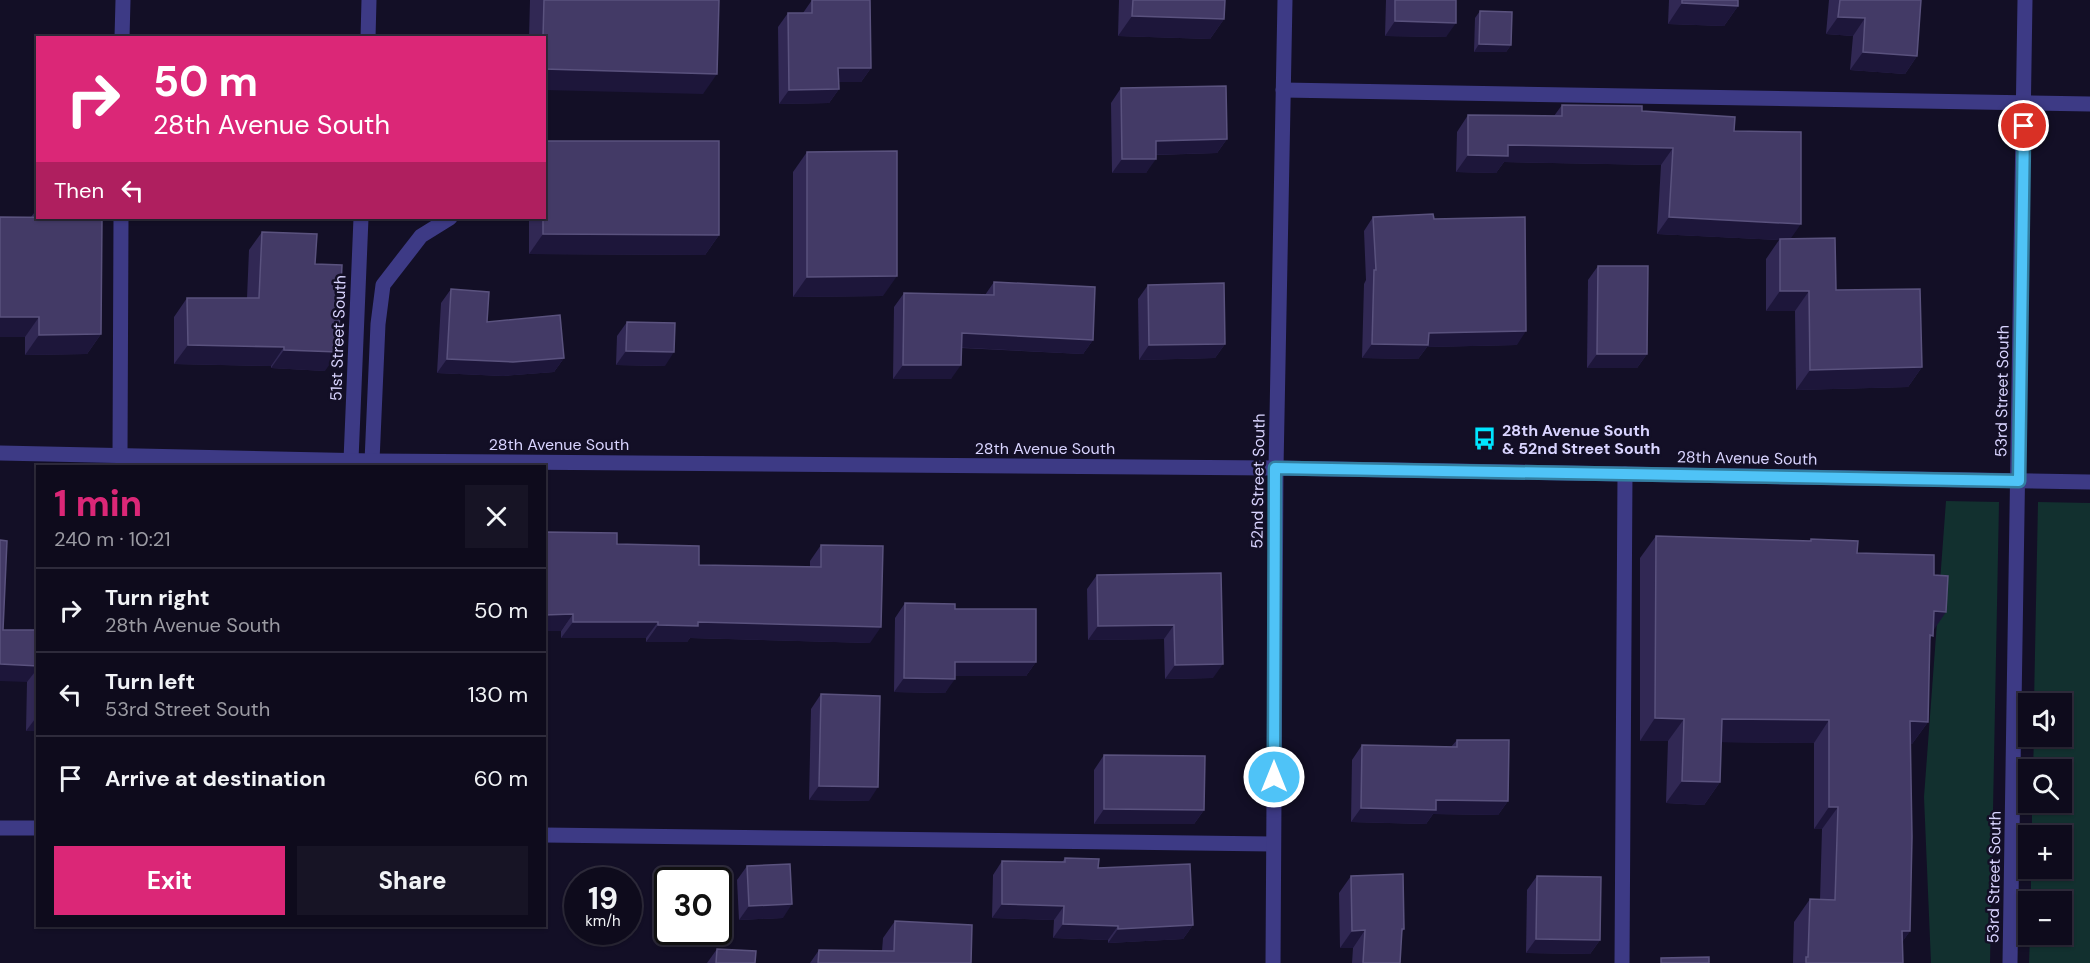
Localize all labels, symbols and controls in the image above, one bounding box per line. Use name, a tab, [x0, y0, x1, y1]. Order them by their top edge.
text: 50 m	[153, 54, 258, 109]
icon: right	[54, 60, 132, 138]
pin	[1998, 100, 2049, 151]
text: 28th Avenue South	[153, 107, 390, 142]
icon: arrive	[2007, 109, 2040, 142]
icon: left	[116, 174, 149, 207]
text: Then	[54, 176, 104, 205]
street label: 51st Street South	[325, 275, 351, 401]
street label: 53rd Street South	[1990, 325, 2014, 457]
street label: 52nd Street South	[1246, 413, 1270, 549]
place label: 28th Avenue South & 52nd Street South	[1502, 420, 1660, 459]
bus stop icon: 28th Avenue South & 52nd Street South	[1471, 426, 1497, 452]
street label: 28th Avenue South	[489, 434, 629, 455]
street label: 28th Avenue South	[975, 438, 1115, 459]
street label: 28th Avenue South	[1677, 446, 1817, 470]
text: 1 min	[54, 480, 142, 527]
button: close	[465, 485, 528, 548]
text: 240 m · 10:21	[54, 526, 170, 552]
text: Turn right	[105, 583, 210, 612]
icon: right	[54, 594, 87, 627]
text: 50 m	[474, 596, 528, 625]
text: 28th Avenue South	[105, 612, 281, 638]
text: Turn left	[105, 667, 195, 696]
icon: left	[54, 678, 87, 711]
text: 130 m	[468, 680, 528, 709]
map controls	[2018, 693, 2072, 945]
button: sound	[2018, 693, 2072, 747]
text: 53rd Street South	[105, 696, 270, 722]
position arrow	[1242, 745, 1306, 809]
button: search	[2018, 759, 2072, 813]
icon: arrive	[54, 762, 87, 795]
text: Arrive at destination	[105, 764, 326, 793]
text: 60 m	[474, 764, 528, 793]
street label: 53rd Street South	[1982, 811, 2006, 943]
button: +	[2018, 825, 2072, 879]
button: Exit	[54, 846, 285, 915]
button: Share	[297, 846, 528, 915]
speed limit sign: 30	[654, 867, 732, 945]
text: 19	[588, 879, 618, 918]
button: −	[2018, 891, 2072, 945]
text: km/h	[585, 911, 621, 931]

